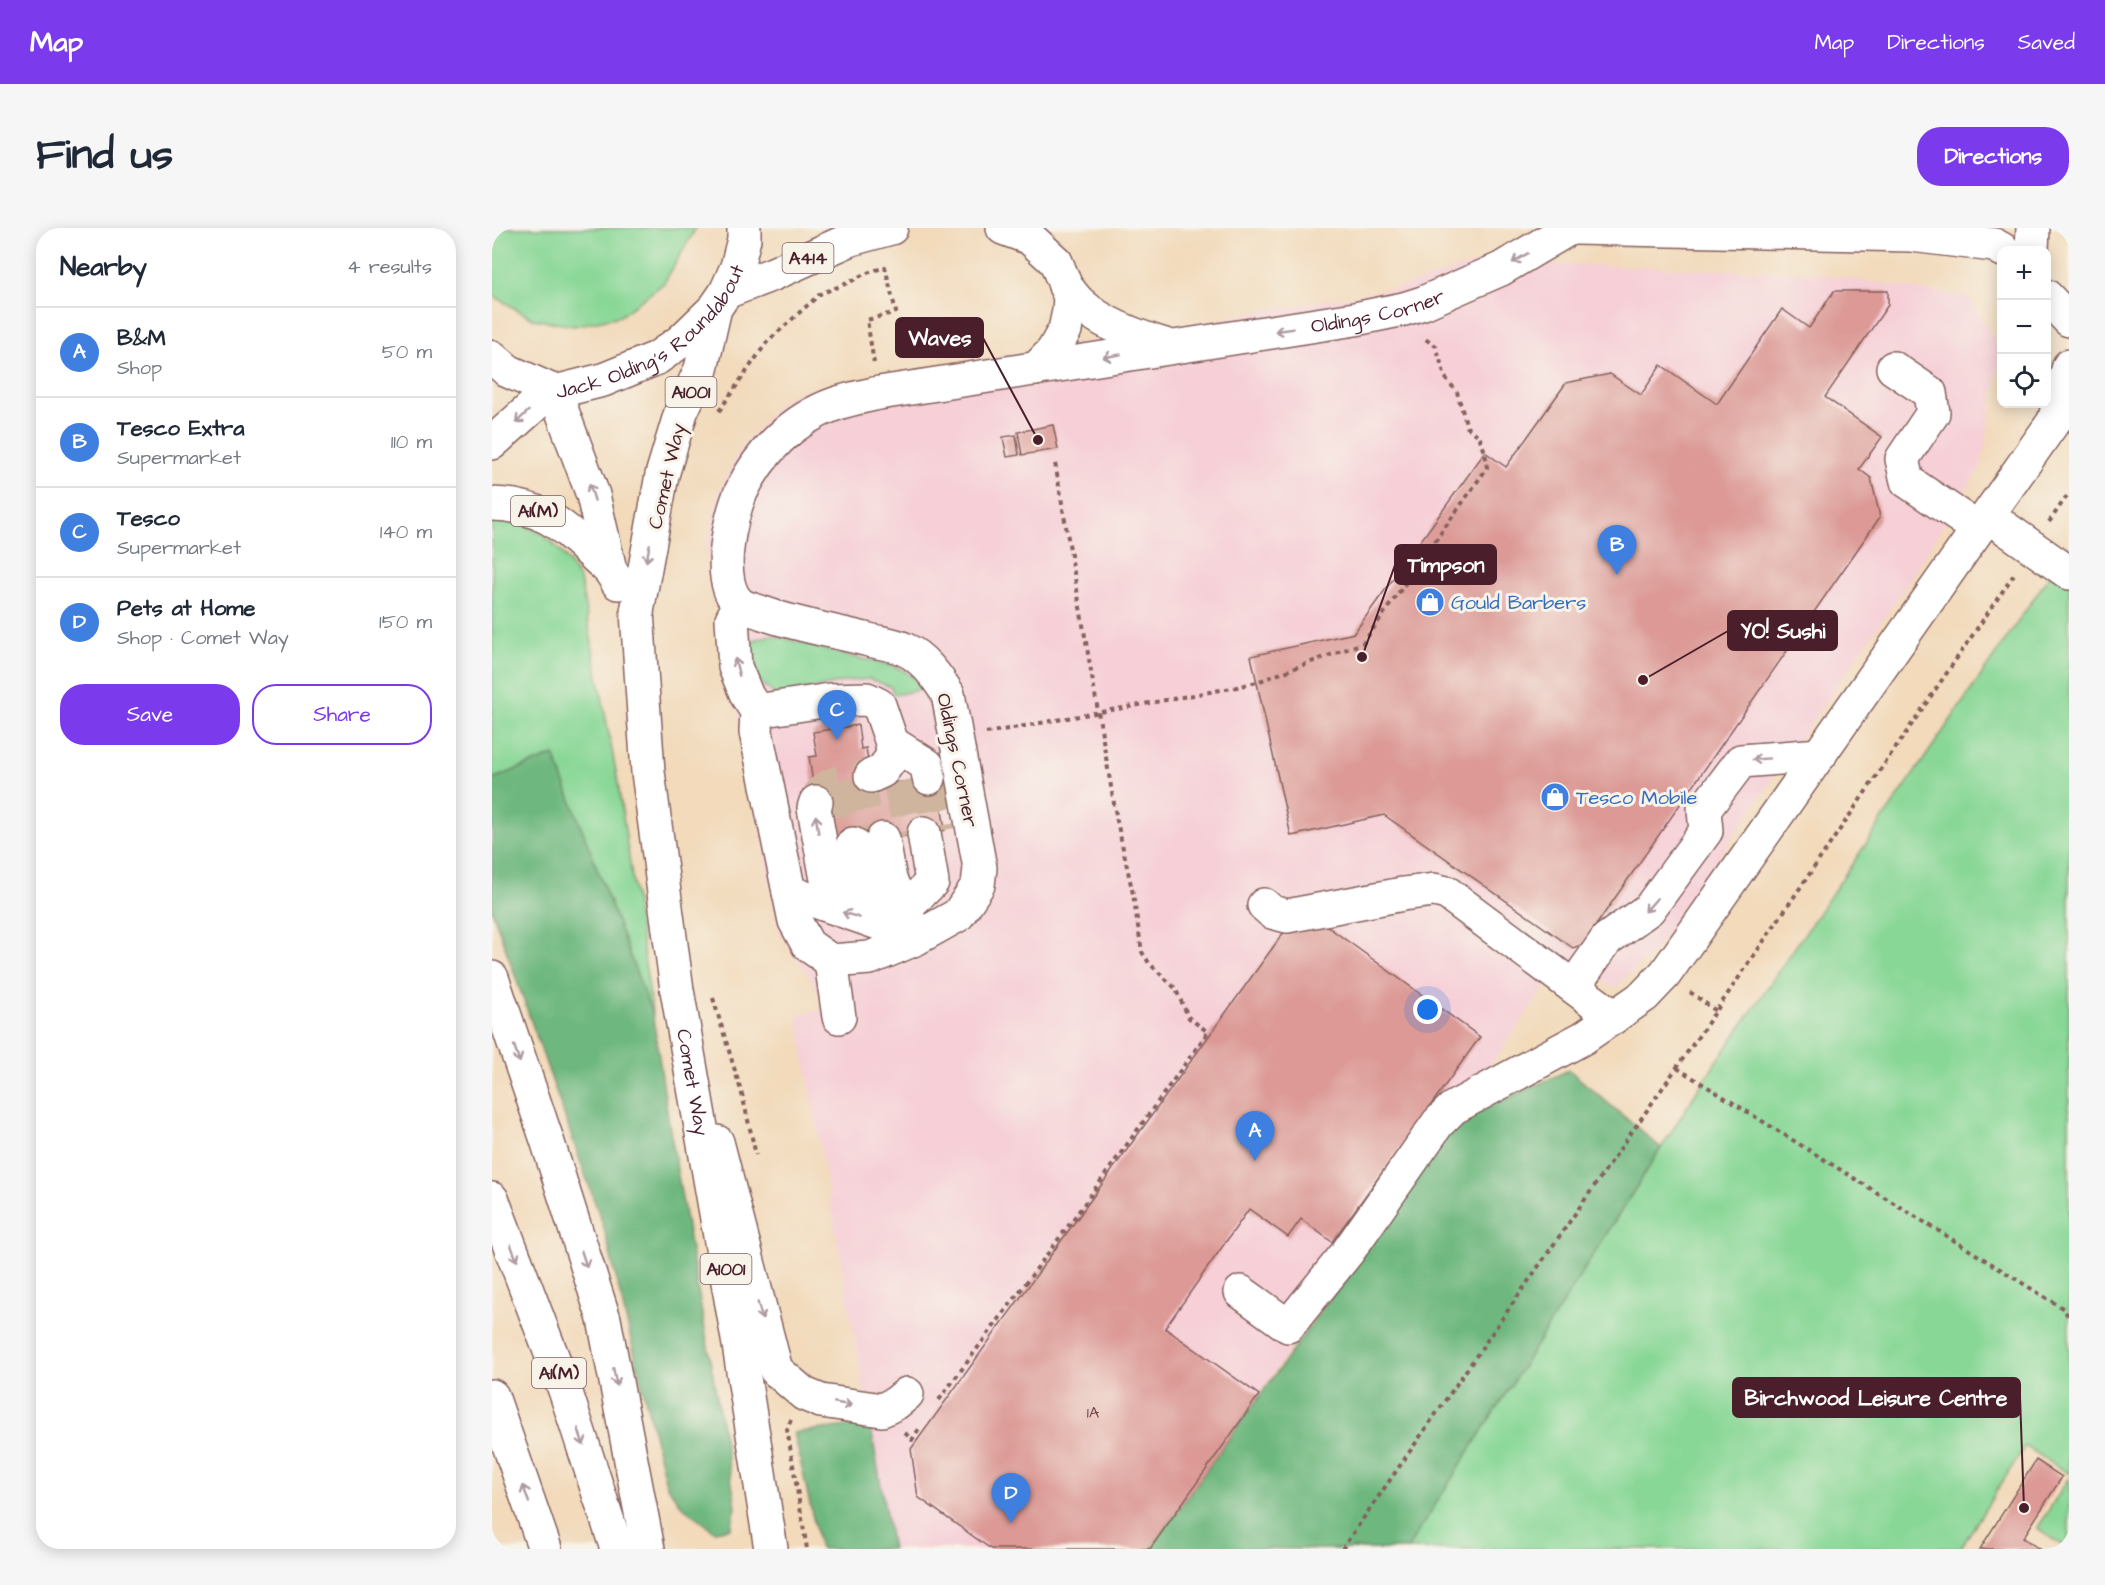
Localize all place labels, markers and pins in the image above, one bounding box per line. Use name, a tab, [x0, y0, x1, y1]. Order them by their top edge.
callout: Waves	[896, 318, 983, 357]
pin: B	[1598, 526, 1636, 575]
callout: Timpson	[1395, 545, 1496, 584]
shop icon: Gould Barbers	[1414, 586, 1446, 618]
place label: Gould Barbers	[1451, 589, 1586, 617]
callout: YO! Sushi	[1728, 611, 1837, 650]
pin: C	[818, 690, 856, 740]
shop icon: Tesco Mobile	[1539, 781, 1571, 813]
place label: Tesco Mobile	[1576, 784, 1697, 812]
pin: A	[1236, 1112, 1275, 1161]
callout: Birchwood Leisure Centre	[1733, 1378, 2020, 1417]
pin: D	[992, 1474, 1030, 1523]

